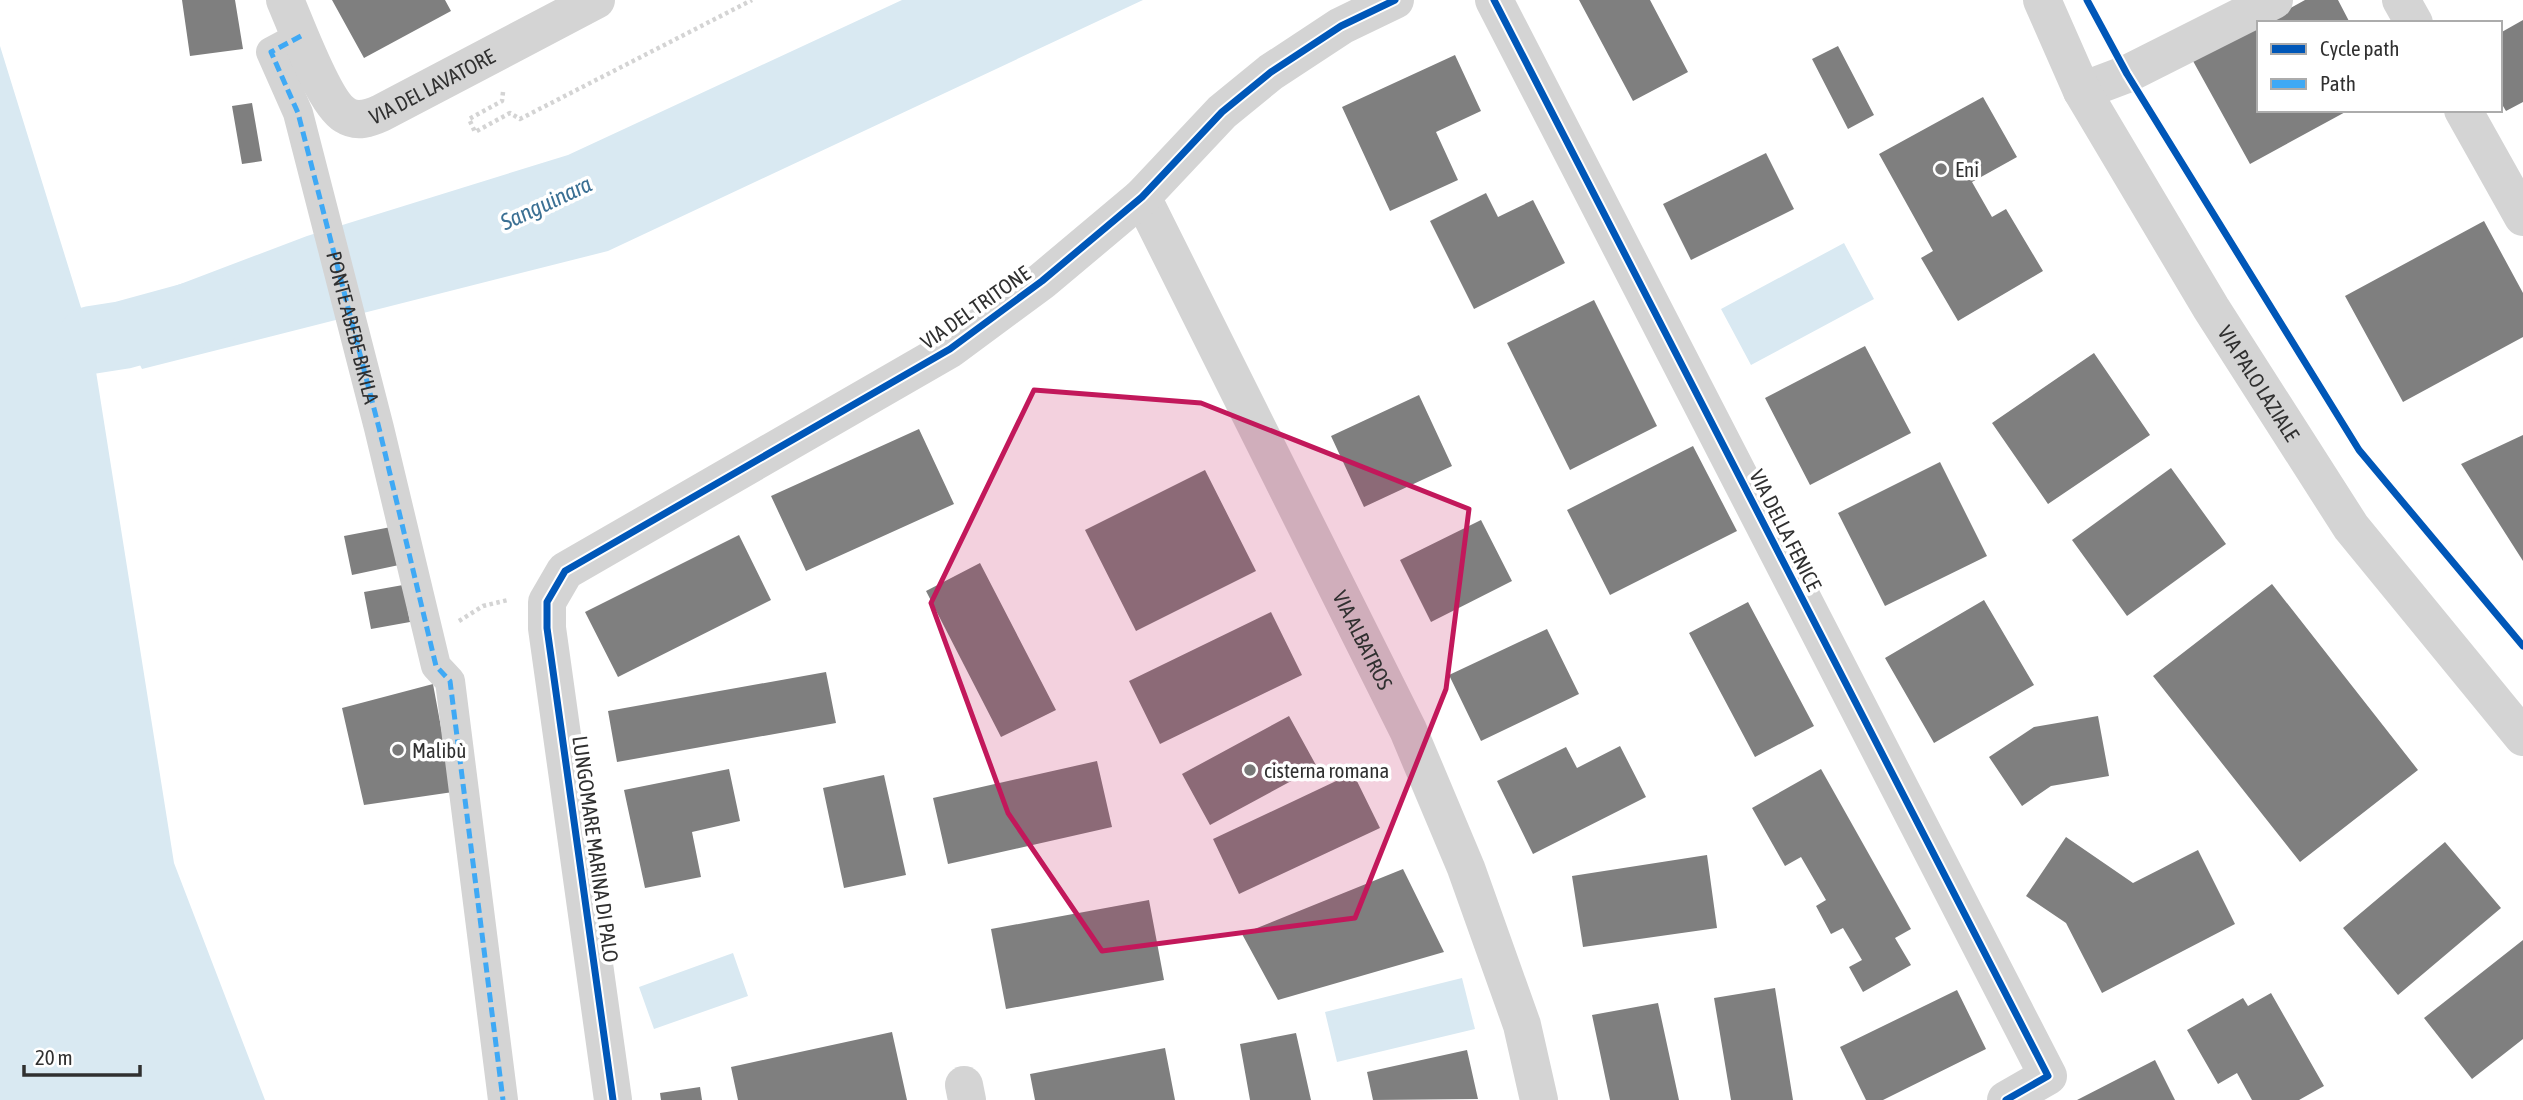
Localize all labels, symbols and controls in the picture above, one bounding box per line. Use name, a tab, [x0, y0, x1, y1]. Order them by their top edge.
legend	[2257, 21, 2502, 112]
text: Cycle path	[2320, 36, 2399, 60]
street label: VIA DEL LAVATORE	[366, 43, 499, 129]
text: Path	[2320, 71, 2356, 95]
place label: Eni	[1955, 157, 1979, 181]
marker: Eni	[1933, 161, 1949, 177]
water label: Sanguinara	[495, 171, 596, 236]
street label: PONTE ABEBE BIKILA	[322, 249, 384, 407]
street label: VIA DEL TRITONE	[916, 260, 1034, 354]
street label: VIA PALO LAZIALE	[2213, 321, 2305, 445]
street label: VIA DELLA FENICE	[1745, 466, 1827, 595]
street label: VIA ALBATROS	[1328, 587, 1398, 693]
street label: LUNGOMARE MARINA DI PALO	[568, 734, 624, 964]
place label: Malibù	[412, 738, 466, 762]
marker: Malibù	[390, 742, 406, 758]
place label: cisterna romana	[1264, 758, 1389, 782]
marker: cisterna romana	[1242, 762, 1258, 778]
scale bar	[24, 1034, 140, 1078]
text: 20 m	[35, 1045, 73, 1069]

